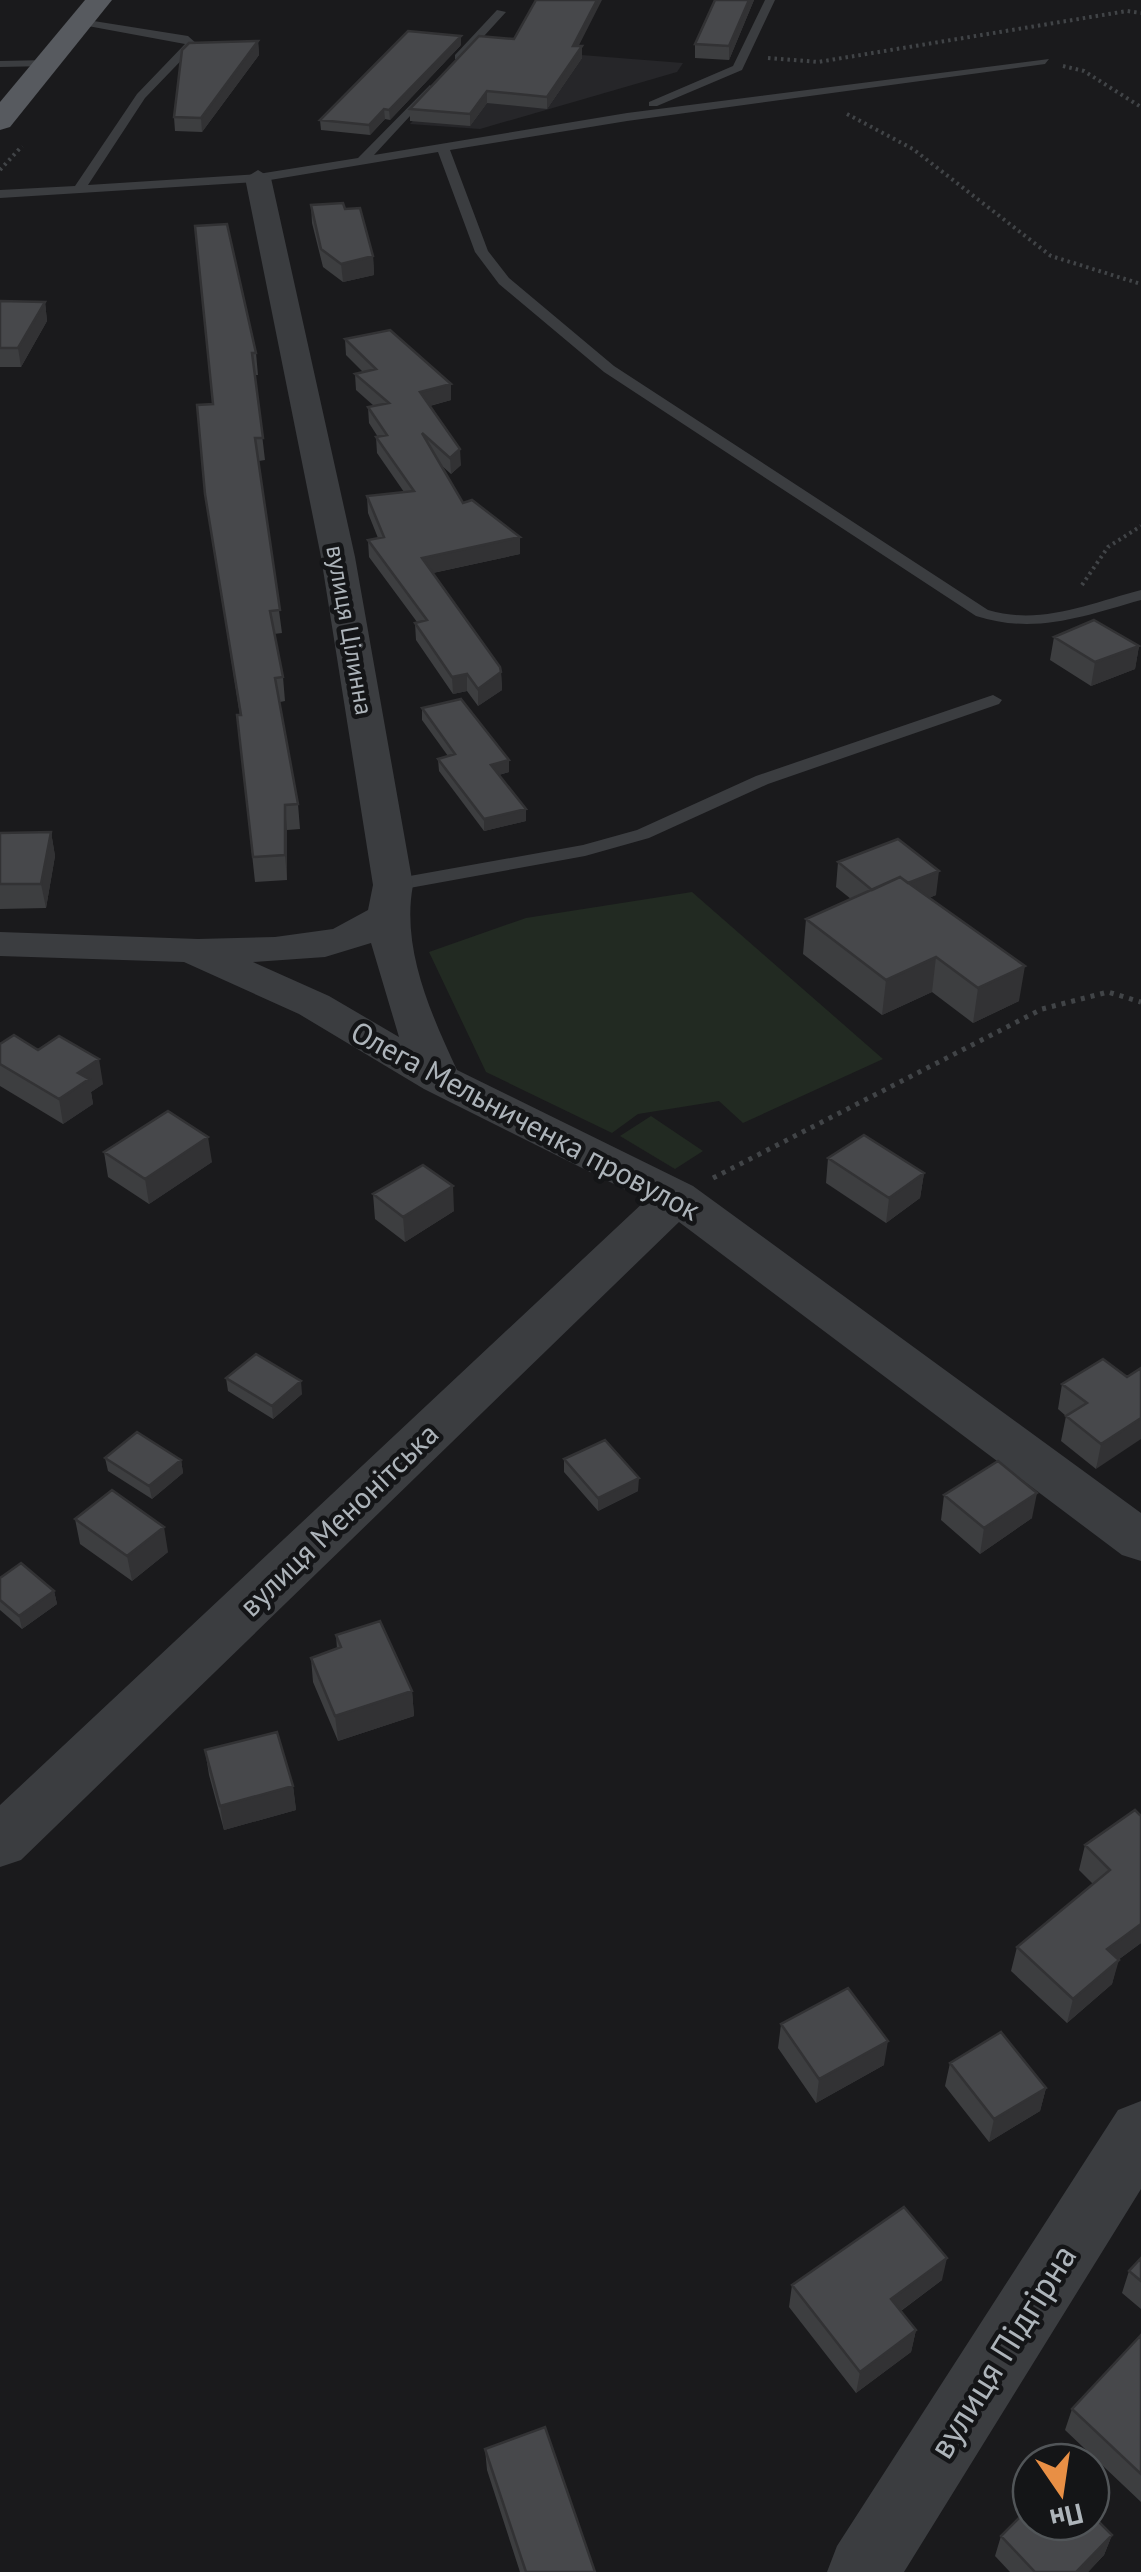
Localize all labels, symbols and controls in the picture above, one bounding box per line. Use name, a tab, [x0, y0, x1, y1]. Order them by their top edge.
street label: вулиця Цілинна	[319, 543, 381, 717]
street label: Олега Мельниченка провулок	[345, 1011, 708, 1229]
street label: вулиця Менонітська	[230, 1414, 446, 1624]
street label: вулиця Підгірна	[918, 2235, 1086, 2467]
north arrow	[1011, 2442, 1111, 2542]
text: Пн	[1047, 2495, 1087, 2539]

